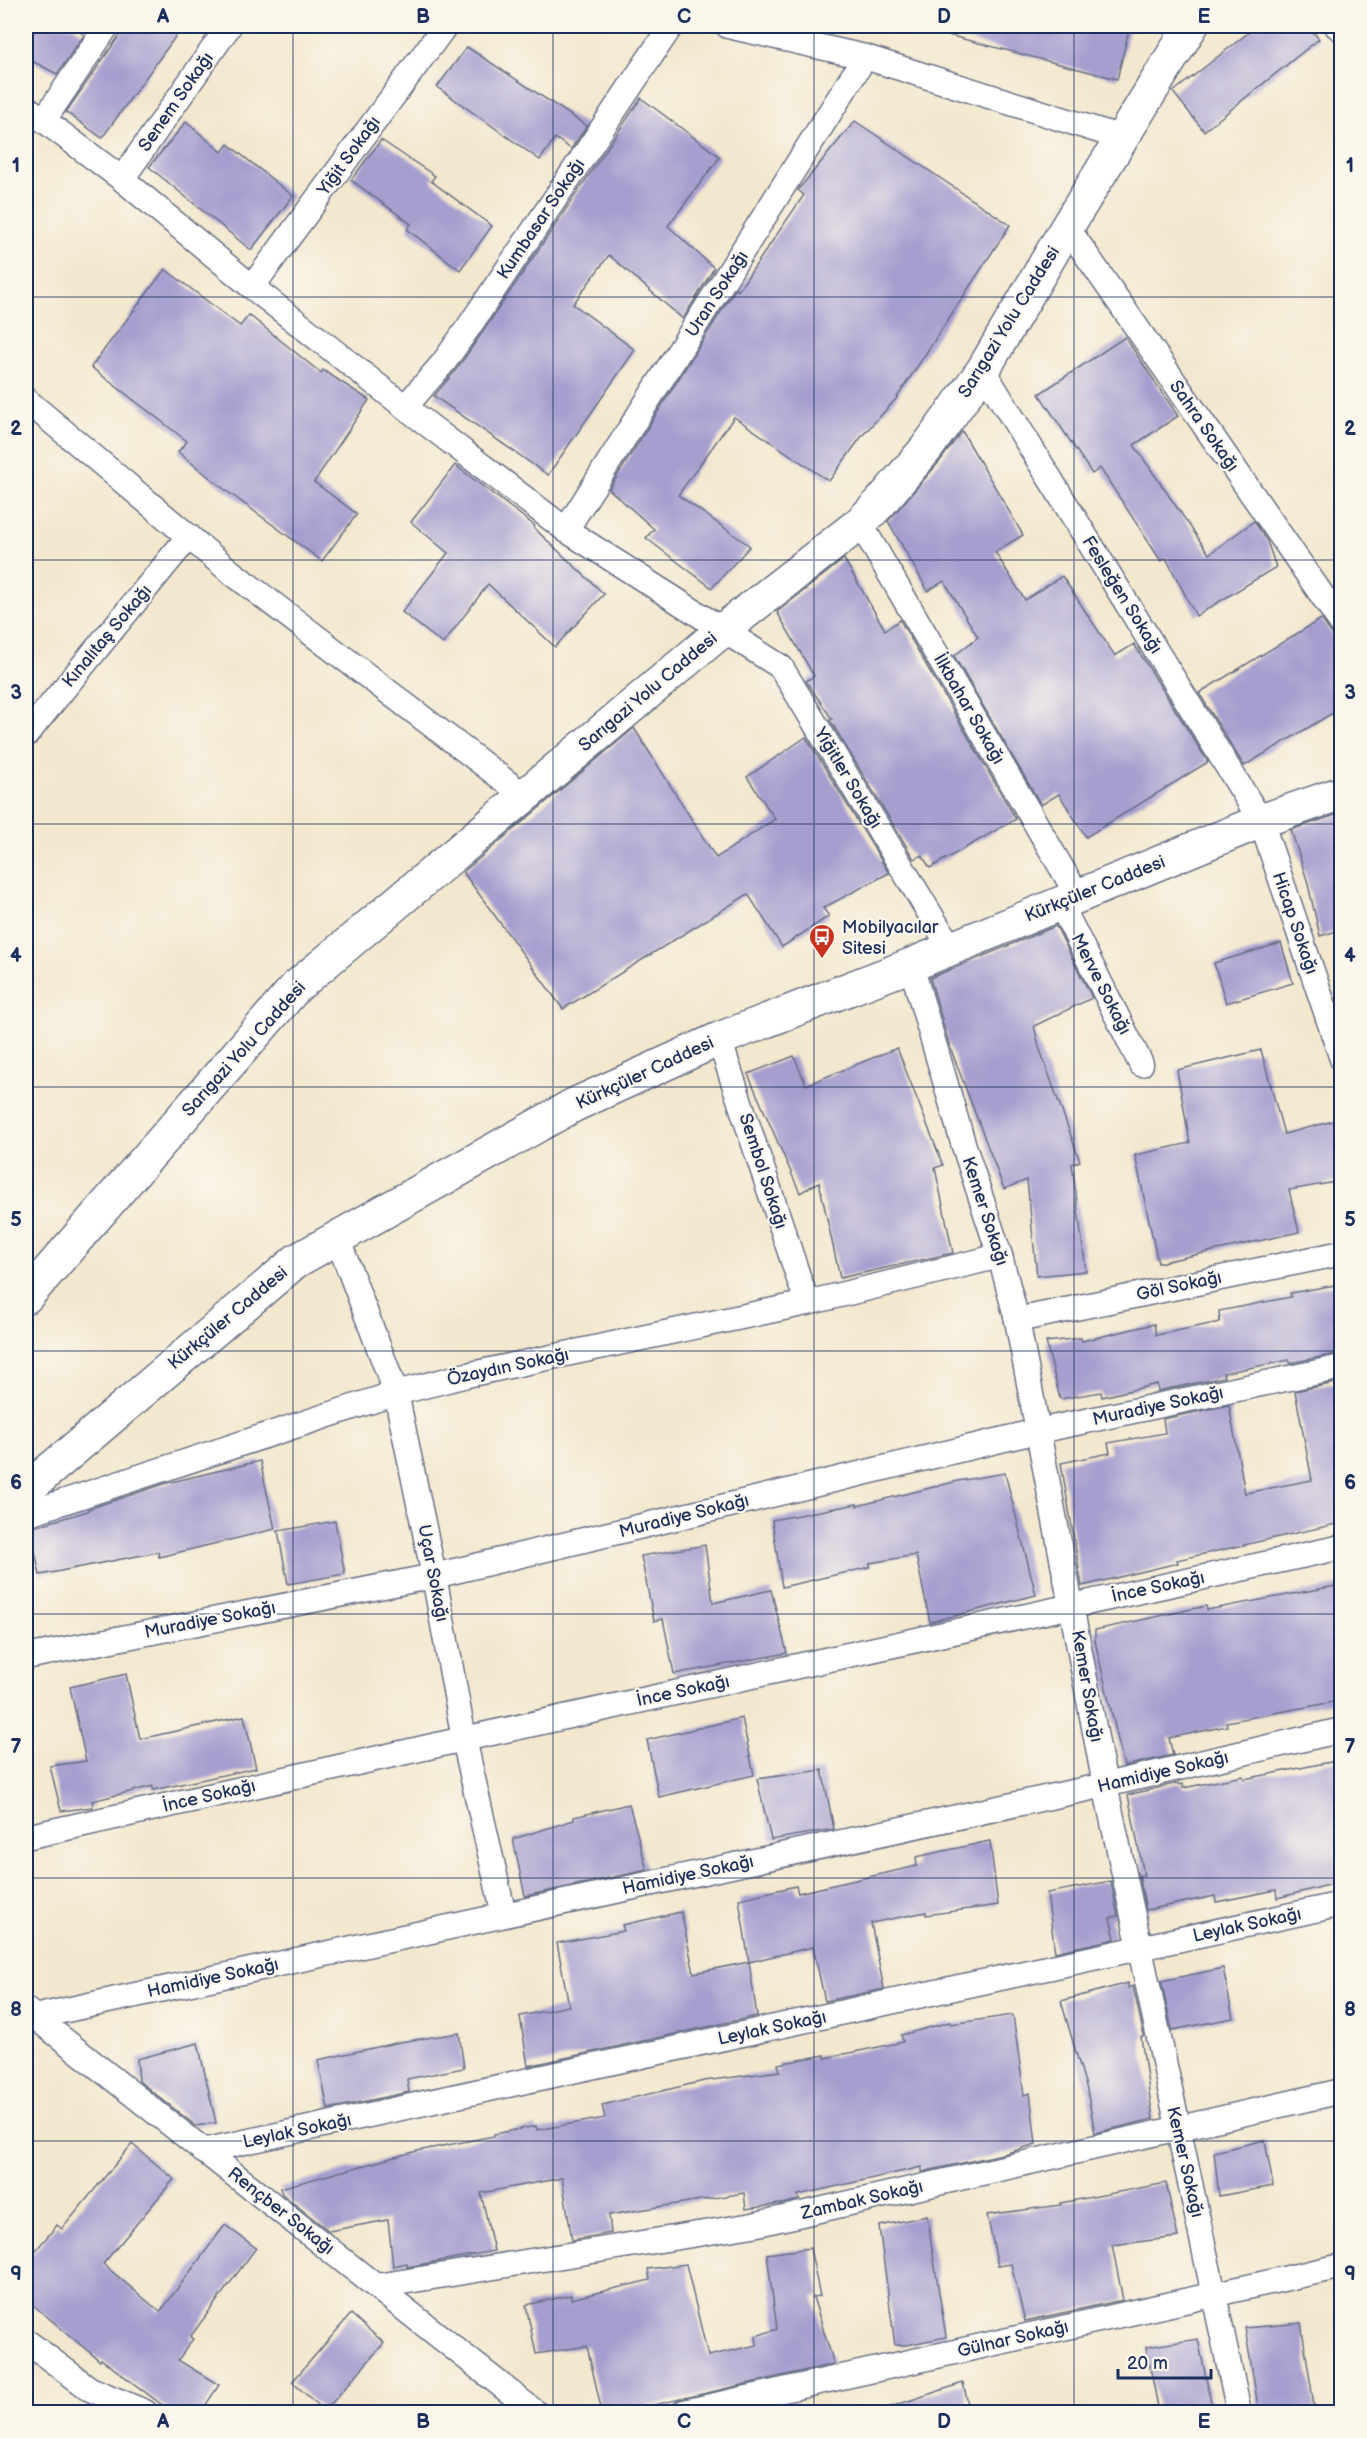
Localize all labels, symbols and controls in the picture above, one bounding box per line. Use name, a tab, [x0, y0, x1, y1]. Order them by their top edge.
text: A	[156, 5, 170, 29]
text: B	[416, 5, 430, 29]
text: C	[677, 5, 691, 29]
text: D	[937, 5, 951, 29]
text: E	[1198, 5, 1211, 29]
street label: Senem Sokağı	[134, 48, 218, 156]
street label: Yiğit Sokağı	[313, 112, 385, 201]
text: 1	[12, 154, 20, 178]
text: 1	[1346, 154, 1354, 178]
street label: Kumbasar Sokağı	[493, 155, 589, 283]
street label: Sarıgazi Yolu Caddesi	[954, 242, 1064, 402]
street label: Uran Sokağı	[681, 247, 753, 341]
street label: Sahra Sokağı	[1165, 376, 1243, 476]
text: 2	[10, 417, 22, 441]
text: 2	[1344, 417, 1356, 441]
street label: Fesleğen Sokağı	[1077, 532, 1167, 658]
street label: Kınalıtaş Sokağı	[58, 580, 156, 692]
street label: Sarıgazi Yolu Caddesi	[574, 628, 722, 756]
street label: İlkbahar Sokağı	[929, 650, 1010, 768]
text: 3	[10, 681, 22, 705]
text: 3	[1344, 681, 1356, 705]
street label: Yiğitler Sokağı	[809, 723, 886, 832]
street label: Kürkçüler Caddesi	[1022, 851, 1168, 927]
street label: Hicap Sokağı	[1268, 869, 1322, 977]
place label: Mobilyacılar Sitesi	[842, 917, 939, 959]
bus stop icon: Mobilyacılar Sitesi	[807, 922, 837, 960]
street label: Merve Sokağı	[1066, 930, 1136, 1038]
text: 4	[10, 944, 22, 968]
text: 4	[1344, 944, 1356, 968]
street label: Sarıgazi Yolu Caddesi	[178, 977, 310, 1121]
street label: Kürkçüler Caddesi	[573, 1032, 717, 1114]
street label: Sembol Sokağı	[734, 1111, 792, 1231]
street label: Kemer Sokağı	[958, 1154, 1012, 1268]
text: 5	[10, 1208, 22, 1232]
text: 5	[1344, 1208, 1356, 1232]
street label: Kürkçüler Caddesi	[164, 1262, 292, 1374]
street label: Göl Sokağı	[1134, 1267, 1224, 1305]
street label: Özaydın Sokağı	[445, 1343, 571, 1390]
street label: Muradiye Sokağı	[1091, 1382, 1225, 1430]
text: 6	[10, 1471, 22, 1495]
text: 6	[1344, 1471, 1356, 1495]
street label: Muradiye Sokağı	[617, 1490, 751, 1542]
street label: Uçar Sokağı	[413, 1523, 453, 1623]
street label: İnce Sokağı	[1109, 1566, 1206, 1607]
street label: Muradiye Sokağı	[143, 1597, 277, 1643]
street label: Kemer Sokağı	[1067, 1628, 1107, 1744]
street label: İnce Sokağı	[634, 1670, 731, 1711]
text: 7	[10, 1735, 22, 1759]
text: 7	[1344, 1735, 1356, 1759]
street label: Hamidiye Sokağı	[1096, 1747, 1230, 1797]
street label: İnce Sokağı	[160, 1774, 257, 1817]
street label: Hamidiye Sokağı	[620, 1851, 756, 1899]
street label: Leylak Sokağı	[1191, 1903, 1303, 1947]
street label: Hamidiye Sokağı	[145, 1954, 281, 2002]
text: 8	[10, 1998, 22, 2022]
text: 8	[1344, 1998, 1356, 2022]
street label: Leylak Sokağı	[716, 2006, 828, 2050]
street label: Kemer Sokağı	[1162, 2105, 1208, 2219]
street label: Leylak Sokağı	[241, 2109, 353, 2153]
street label: Rençber Sokağı	[224, 2163, 338, 2259]
street label: Zambak Sokağı	[798, 2176, 925, 2224]
text: 9	[10, 2262, 22, 2286]
text: 9	[1344, 2262, 1356, 2286]
street label: Gülnar Sokağı	[955, 2316, 1071, 2362]
scale bar	[1118, 2342, 1211, 2380]
text: 20 m	[1127, 2353, 1168, 2374]
text: A	[156, 2410, 170, 2434]
text: B	[416, 2410, 430, 2434]
text: C	[677, 2410, 691, 2434]
text: D	[937, 2410, 951, 2434]
text: E	[1198, 2410, 1211, 2434]

